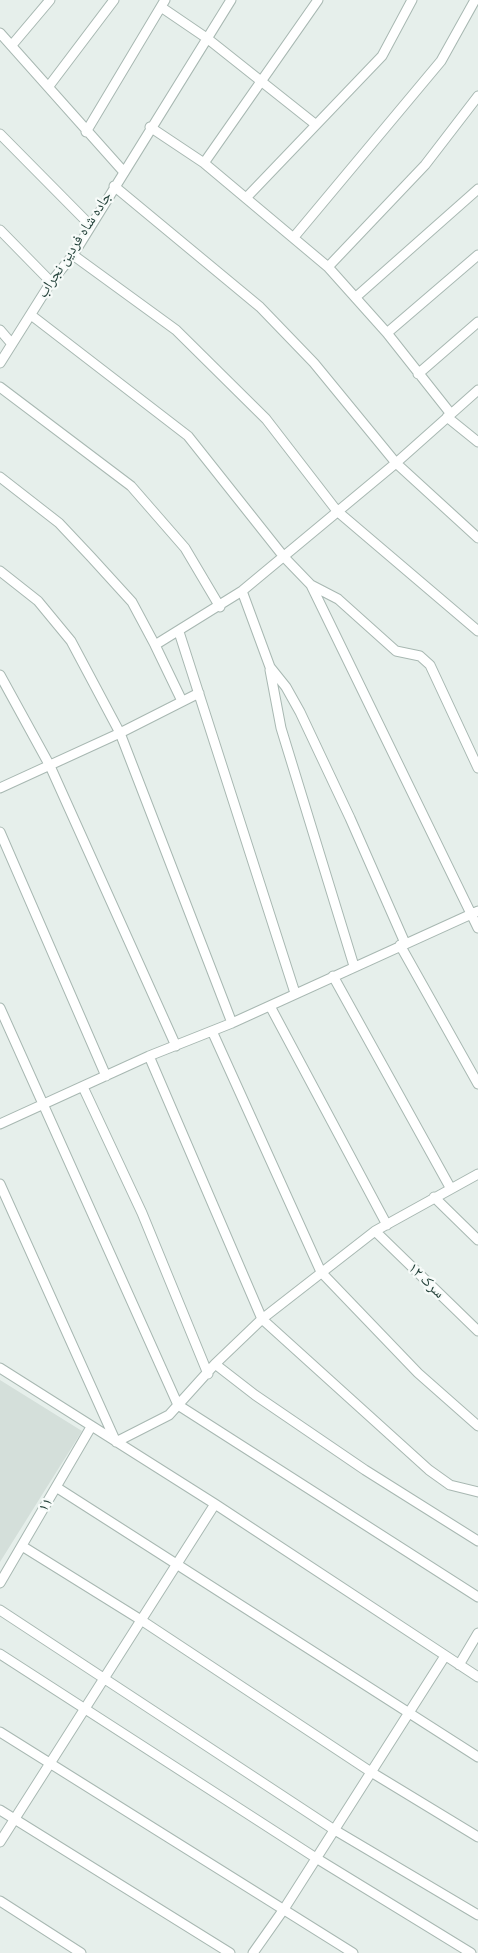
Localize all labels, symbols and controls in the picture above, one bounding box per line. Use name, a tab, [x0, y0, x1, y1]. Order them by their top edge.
street label: جاده شاه فردین نجراب	[34, 188, 116, 302]
street label: سرک ۱۲	[404, 1259, 448, 1303]
street label: ۱۱	[35, 1495, 57, 1515]

